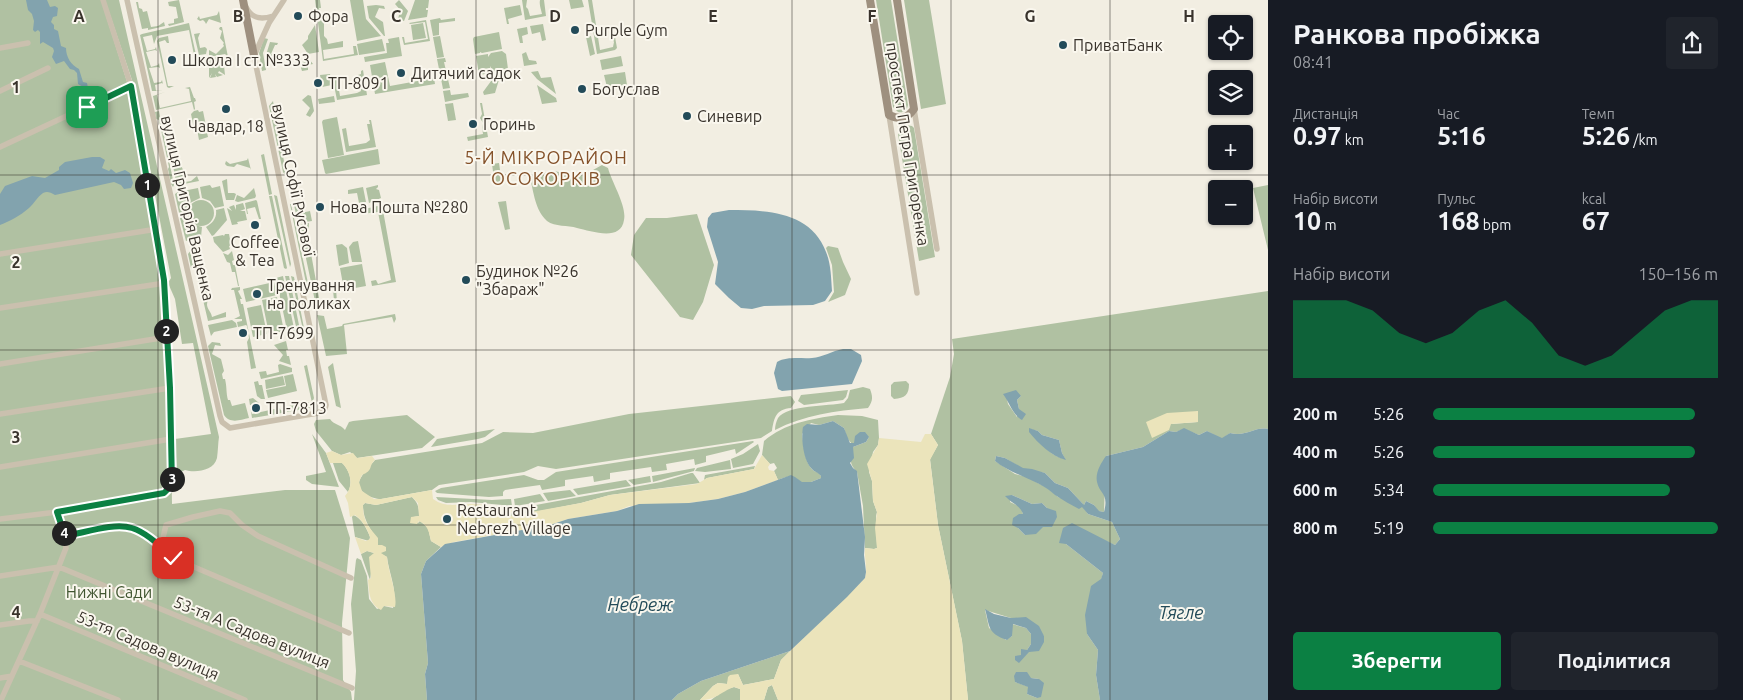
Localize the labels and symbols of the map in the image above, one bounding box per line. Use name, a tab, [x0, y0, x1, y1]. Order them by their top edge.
text: A	[73, 7, 85, 25]
text: B	[233, 7, 243, 25]
place label: Фора	[308, 7, 349, 25]
text: C	[391, 7, 401, 25]
text: D	[549, 7, 561, 25]
text: E	[708, 7, 718, 25]
text: F	[868, 7, 877, 25]
text: G	[1024, 7, 1036, 25]
text: H	[1183, 7, 1195, 25]
marker: Фора	[292, 10, 304, 22]
place label: Purple Gym	[585, 21, 668, 39]
marker: Purple Gym	[569, 24, 581, 36]
place label: ПриватБанк	[1073, 36, 1163, 54]
marker: ПриватБанк	[1057, 39, 1069, 51]
street label: проспект Петра Григоренка	[883, 41, 933, 247]
place label: Школа І ст. №333	[182, 51, 310, 69]
marker: Школа І ст. №333	[166, 54, 178, 66]
place label: Дитячий садок	[411, 64, 521, 82]
marker: Дитячий садок	[395, 67, 407, 79]
place label: ТП-8091	[328, 74, 389, 92]
marker: ТП-8091	[312, 77, 324, 89]
text: 1	[11, 78, 21, 96]
place label: Богуслав	[592, 80, 660, 98]
marker: Богуслав	[576, 83, 588, 95]
pin	[66, 86, 108, 128]
street label: вулиця Софії Русової	[269, 102, 319, 259]
marker: Чавдар,18	[220, 103, 232, 115]
place label: Синевир	[697, 107, 762, 125]
marker: Синевир	[681, 110, 693, 122]
street label: вулиця Григорія Ващенка	[158, 114, 218, 302]
place label: Горинь	[483, 115, 535, 133]
place label: Чавдар,18	[188, 117, 264, 135]
marker: Горинь	[467, 118, 479, 130]
district label: 5-Й МІКРОРАЙОН ОСОКОРКІВ	[464, 147, 628, 188]
pin: 1	[134, 172, 160, 198]
place label: Нова Пошта №280	[330, 198, 468, 216]
marker: Нова Пошта №280	[314, 201, 326, 213]
marker: Coffee & Tea	[249, 219, 261, 231]
place label: Coffee & Tea	[231, 233, 280, 269]
text: 2	[11, 253, 21, 271]
place label: Будинок №26 "Збараж"	[476, 262, 578, 298]
marker: Будинок №26 "Збараж"	[460, 274, 472, 286]
place label: Тренування на роликах	[267, 276, 355, 312]
marker: Тренування на роликах	[251, 288, 263, 300]
pin: 2	[154, 318, 178, 344]
place label: ТП-7699	[253, 324, 314, 342]
marker: ТП-7699	[237, 327, 249, 339]
place label: ТП-7813	[266, 399, 327, 417]
marker: ТП-7813	[250, 402, 262, 414]
text: 3	[11, 428, 21, 446]
pin: 3	[160, 466, 184, 492]
place label: Restaurant Nebrezh Village	[457, 501, 571, 537]
marker: Restaurant Nebrezh Village	[441, 513, 453, 525]
pin: 4	[52, 520, 76, 546]
pin	[152, 537, 194, 579]
park label: Нижні Сади	[66, 583, 152, 601]
street label: 53-тя А Садова вулиця	[171, 592, 333, 672]
water label: Небреж	[608, 594, 673, 614]
water label: Тягле	[1159, 602, 1203, 622]
text: 4	[11, 603, 21, 621]
street label: 53-тя Садова вулиця	[74, 607, 222, 683]

